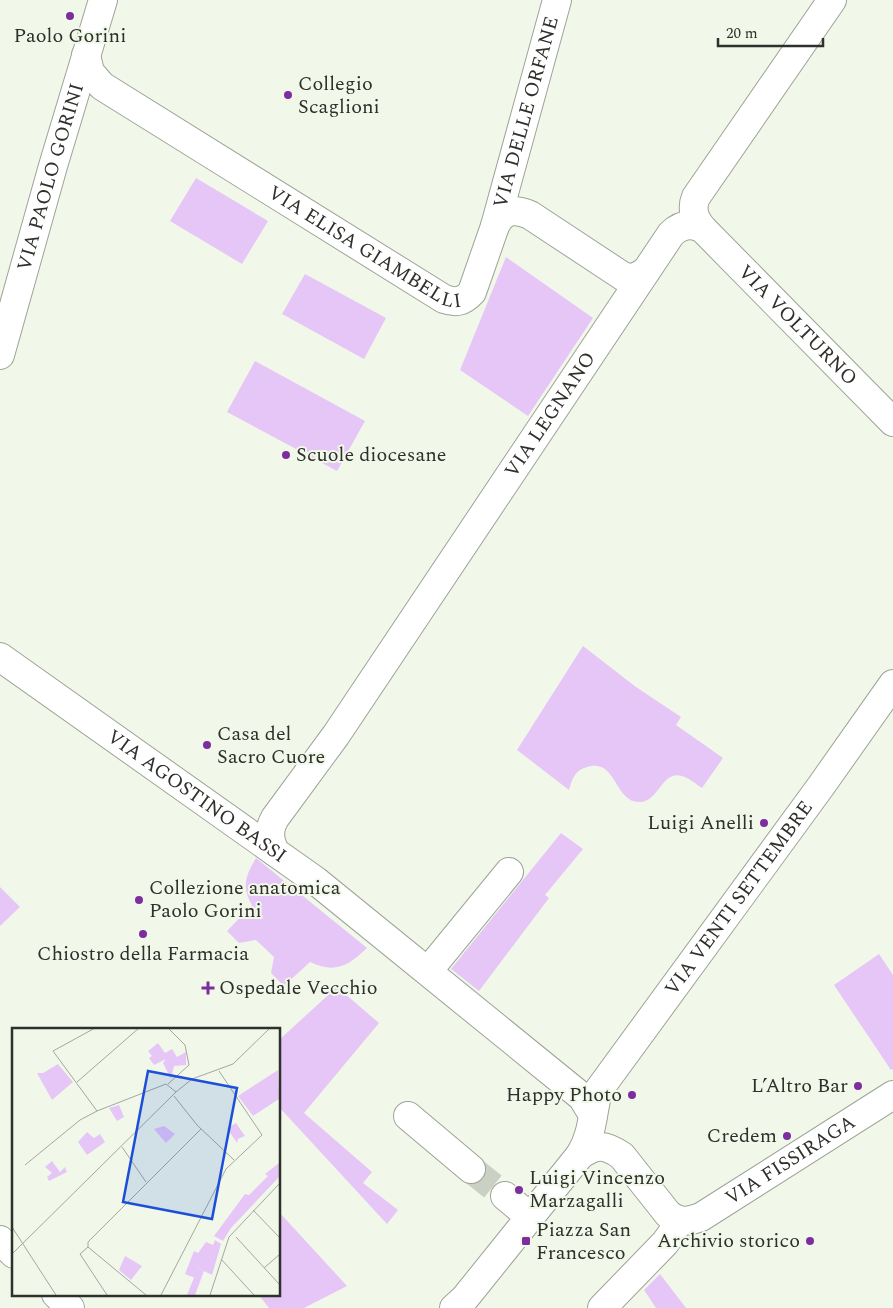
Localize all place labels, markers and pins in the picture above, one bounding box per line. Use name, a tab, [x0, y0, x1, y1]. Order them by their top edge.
marker: Paolo Gorini	[64, 10, 76, 22]
place label: Paolo Gorini	[14, 21, 126, 51]
place label: Collegio Scaglioni	[298, 69, 380, 122]
marker: Collegio Scaglioni	[282, 89, 294, 101]
place label: Scuole diocesane	[296, 440, 447, 470]
marker: Scuole diocesane	[280, 449, 292, 461]
place label: Casa del Sacro Cuore	[217, 719, 325, 772]
marker: Casa del Sacro Cuore	[201, 739, 213, 751]
place label: Luigi Anelli	[647, 808, 754, 838]
marker: Luigi Anelli	[758, 817, 770, 829]
place label: Collezione anatomica Paolo Gorini	[149, 873, 341, 926]
marker: Collezione anatomica Paolo Gorini	[133, 894, 145, 906]
marker: Chiostro della Farmacia	[137, 928, 149, 940]
place label: Chiostro della Farmacia	[37, 939, 249, 969]
place label: Ospedale Vecchio	[219, 973, 378, 1003]
marker: Ospedale Vecchio	[201, 981, 215, 995]
place label: L’Altro Bar	[751, 1071, 848, 1101]
place label: Happy Photo	[506, 1080, 622, 1110]
marker: L’Altro Bar	[852, 1080, 864, 1092]
marker: Happy Photo	[626, 1089, 638, 1101]
place label: Credem	[707, 1121, 777, 1151]
marker: Credem	[781, 1130, 793, 1142]
place label: Luigi Vincenzo Marzagalli	[529, 1163, 665, 1216]
marker: Luigi Vincenzo Marzagalli	[513, 1184, 525, 1196]
place label: Piazza San Francesco	[536, 1215, 631, 1268]
place label: Archivio storico	[657, 1226, 800, 1256]
marker: Piazza San Francesco	[520, 1235, 532, 1247]
marker: Archivio storico	[804, 1235, 816, 1247]

